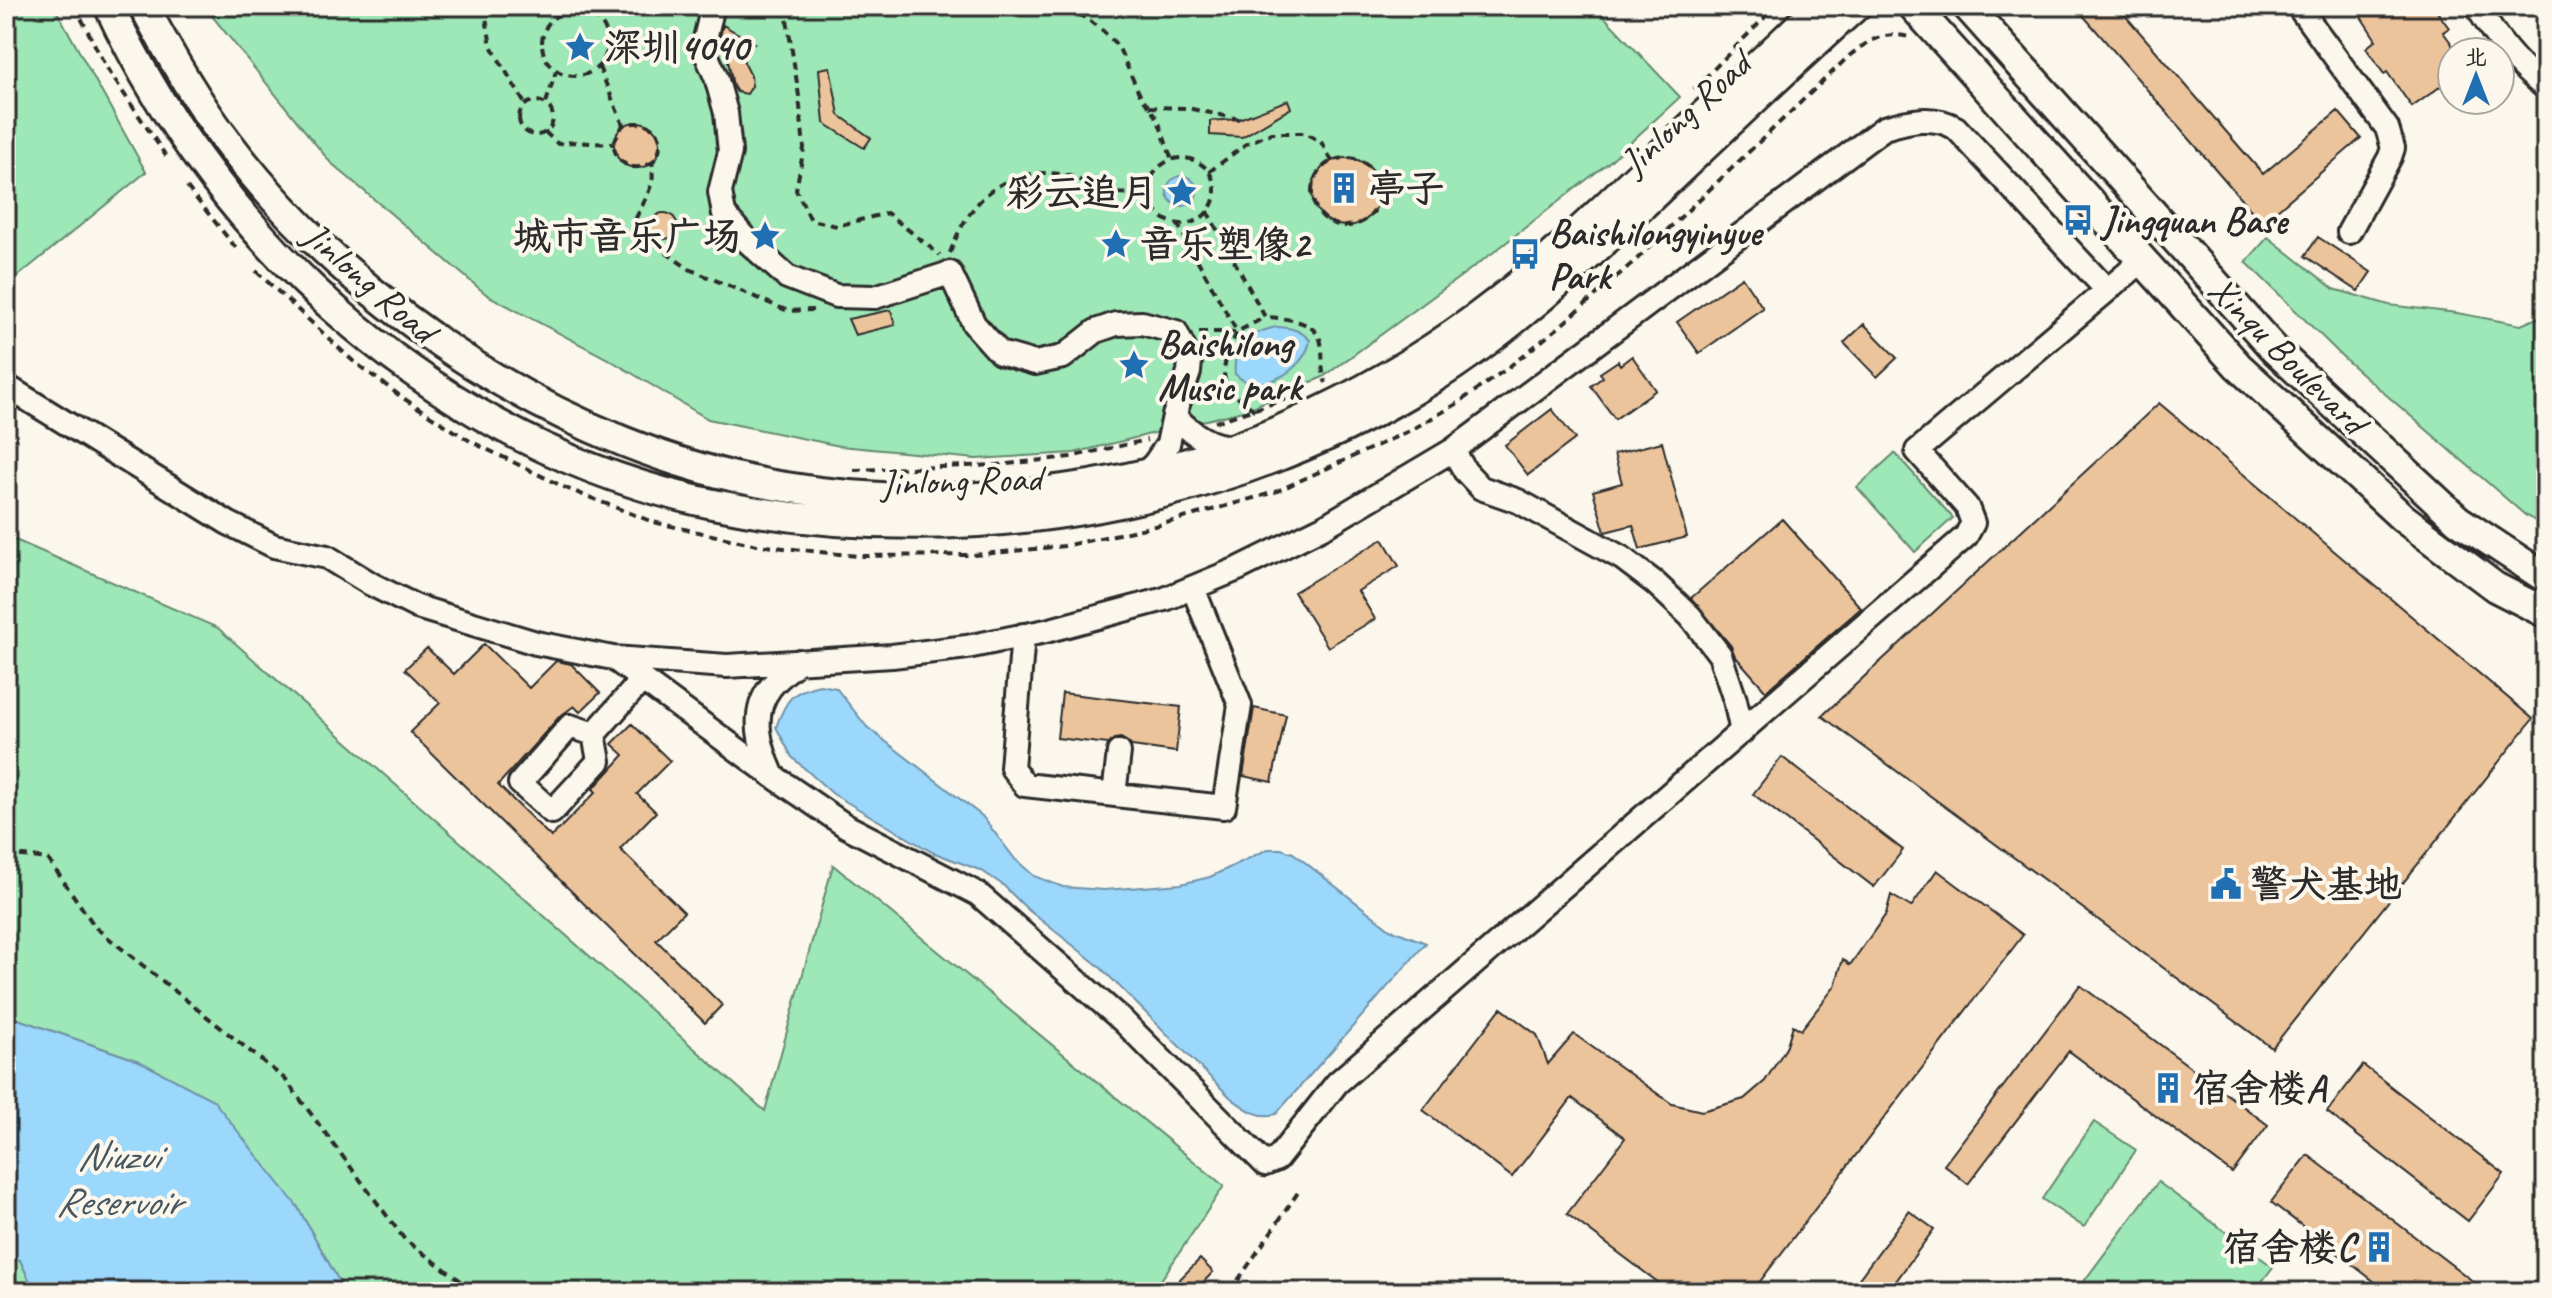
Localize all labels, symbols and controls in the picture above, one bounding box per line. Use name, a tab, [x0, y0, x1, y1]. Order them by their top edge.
place label: 深圳4040	[604, 24, 752, 71]
place icon: 深圳4040	[563, 30, 597, 64]
north arrow	[2436, 36, 2516, 116]
street label: Jinlong Road	[1609, 37, 1765, 187]
text: 北	[2465, 43, 2487, 71]
place label: 亭子	[1368, 165, 1444, 212]
place label: 彩云追月	[1006, 169, 1158, 216]
building icon: 亭子	[1327, 171, 1361, 205]
place icon: 彩云追月	[1165, 175, 1199, 209]
place label: Jingquan Base	[2099, 197, 2290, 244]
bus stop icon: Jingquan Base	[2061, 203, 2095, 237]
place label: Baishilongyinyue Park	[1549, 209, 1764, 300]
street label: Jinlong Road	[292, 211, 450, 357]
place label: 城市音乐广场	[513, 213, 741, 260]
place icon: 城市音乐广场	[748, 219, 782, 253]
place label: 音乐塑像2	[1140, 221, 1313, 268]
place icon: 音乐塑像2	[1099, 227, 1133, 261]
bus stop icon: Baishilongyinyue Park	[1508, 237, 1542, 271]
street label: Xinqu Boulevard	[2199, 266, 2380, 448]
place label: Baishilong Music park	[1158, 320, 1304, 411]
place icon: Baishilong Music park	[1117, 348, 1151, 382]
street label: Jinlong Road	[878, 454, 1048, 507]
place label: 警犬基地	[2250, 861, 2402, 908]
public building icon: 警犬基地	[2209, 867, 2243, 901]
place label: 宿舍楼A	[2192, 1065, 2328, 1112]
building icon: 宿舍楼A	[2151, 1071, 2185, 1105]
water label: Niuzui Reservoir	[56, 1131, 188, 1227]
place label: 宿舍楼C	[2223, 1224, 2360, 1271]
building icon: 宿舍楼C	[2362, 1230, 2396, 1264]

